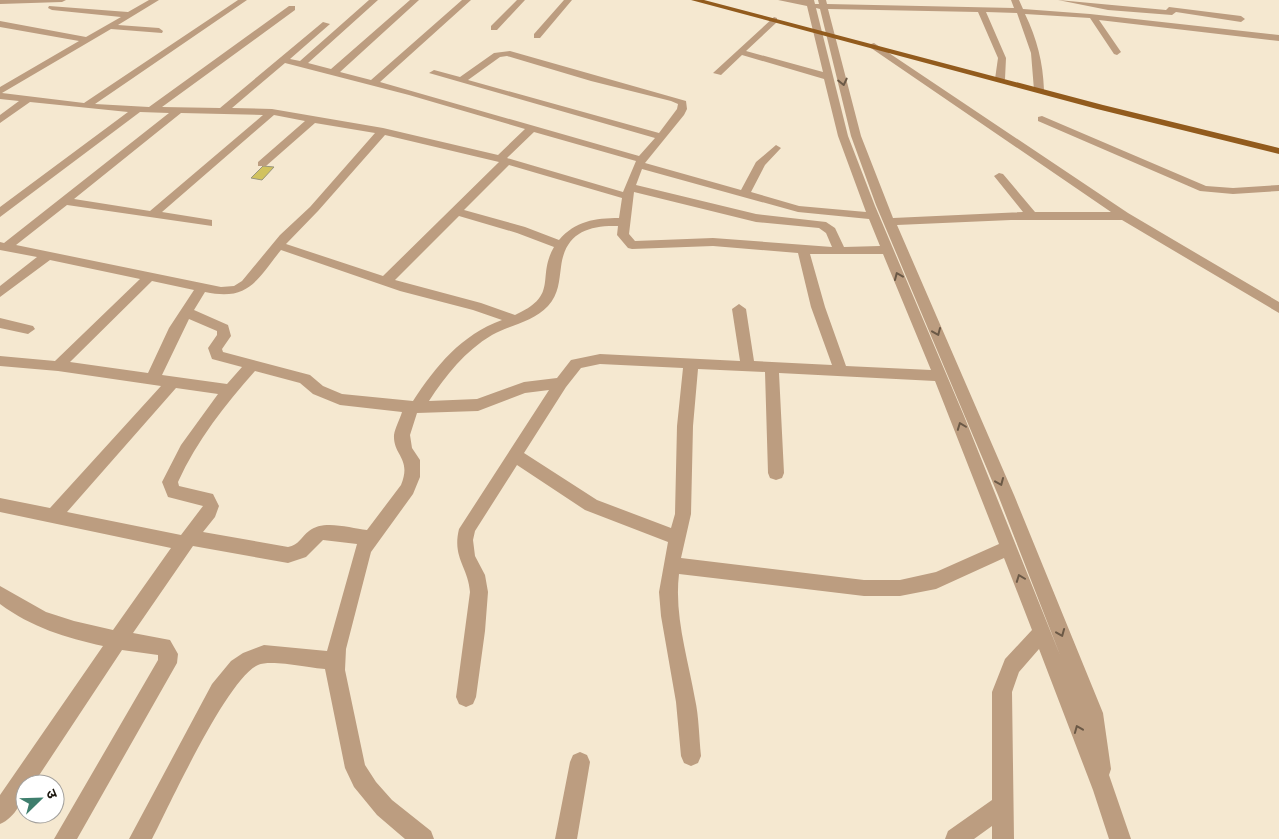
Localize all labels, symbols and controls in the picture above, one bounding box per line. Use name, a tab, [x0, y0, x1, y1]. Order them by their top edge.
one-way arrow	[837, 78, 848, 87]
one-way arrow	[894, 272, 905, 281]
one-way arrow	[930, 327, 941, 336]
one-way arrow	[957, 422, 967, 431]
one-way arrow	[994, 477, 1005, 486]
one-way arrow	[1016, 574, 1026, 583]
one-way arrow	[1055, 628, 1065, 636]
one-way arrow	[1074, 725, 1085, 734]
north arrow	[15, 774, 65, 824]
text: उ	[43, 787, 62, 802]

